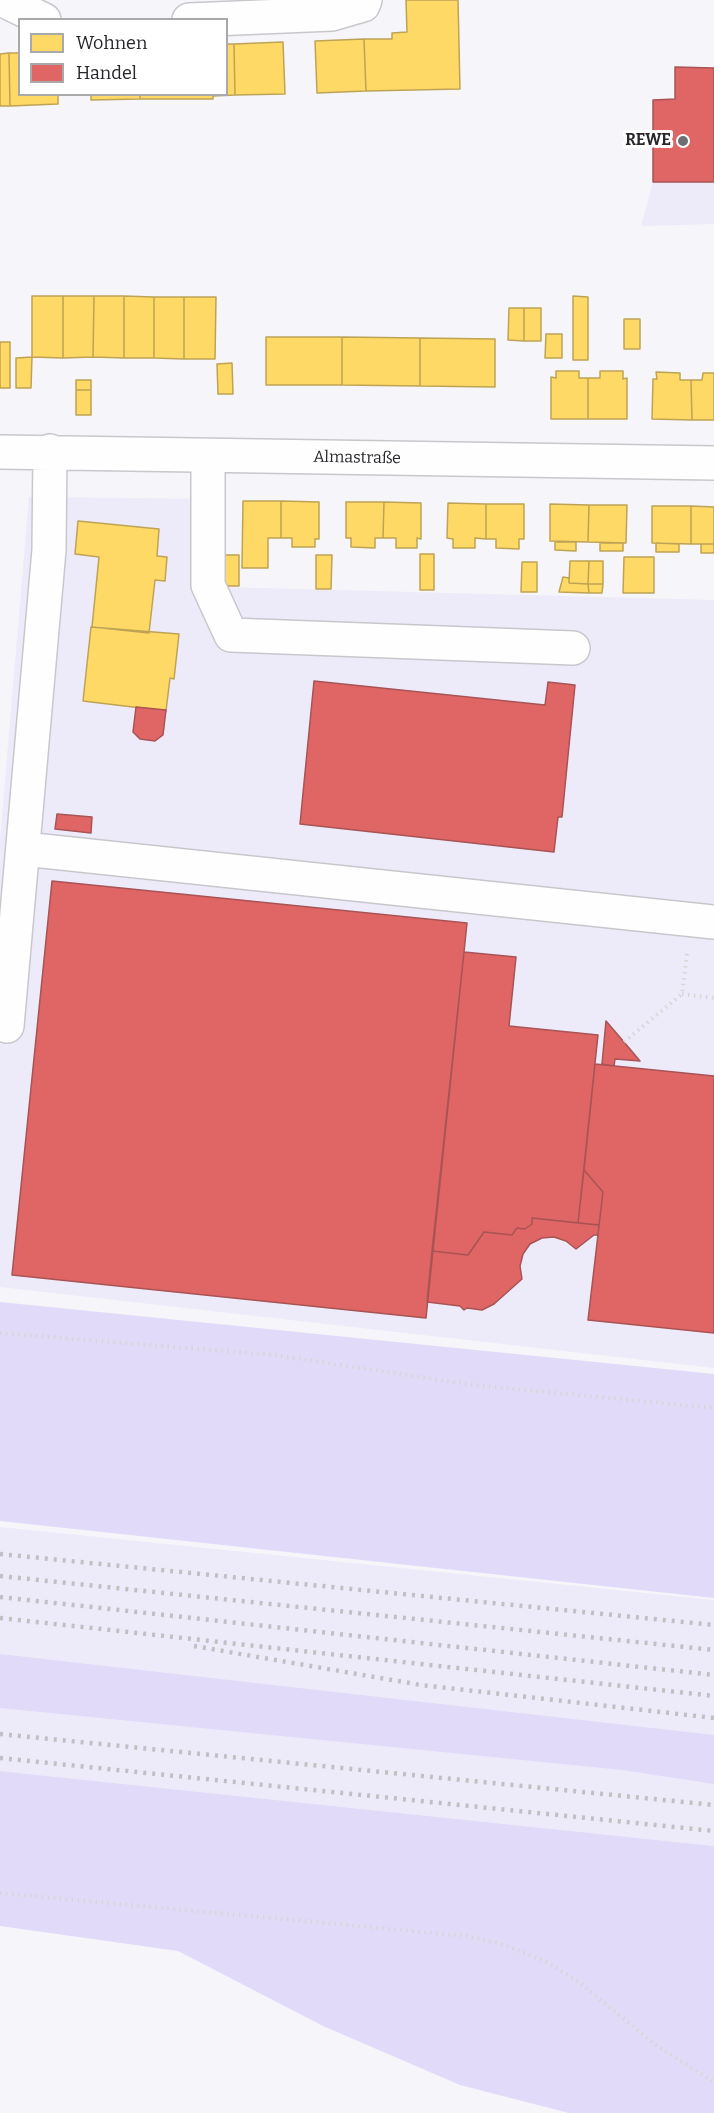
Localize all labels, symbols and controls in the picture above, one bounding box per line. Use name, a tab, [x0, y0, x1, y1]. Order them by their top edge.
legend	[18, 18, 228, 96]
text: Wohnen	[76, 32, 147, 54]
text: Handel	[76, 62, 137, 84]
place label: REWE	[625, 131, 671, 151]
marker: REWE	[676, 134, 690, 148]
street label: Almastraße	[313, 448, 401, 468]

